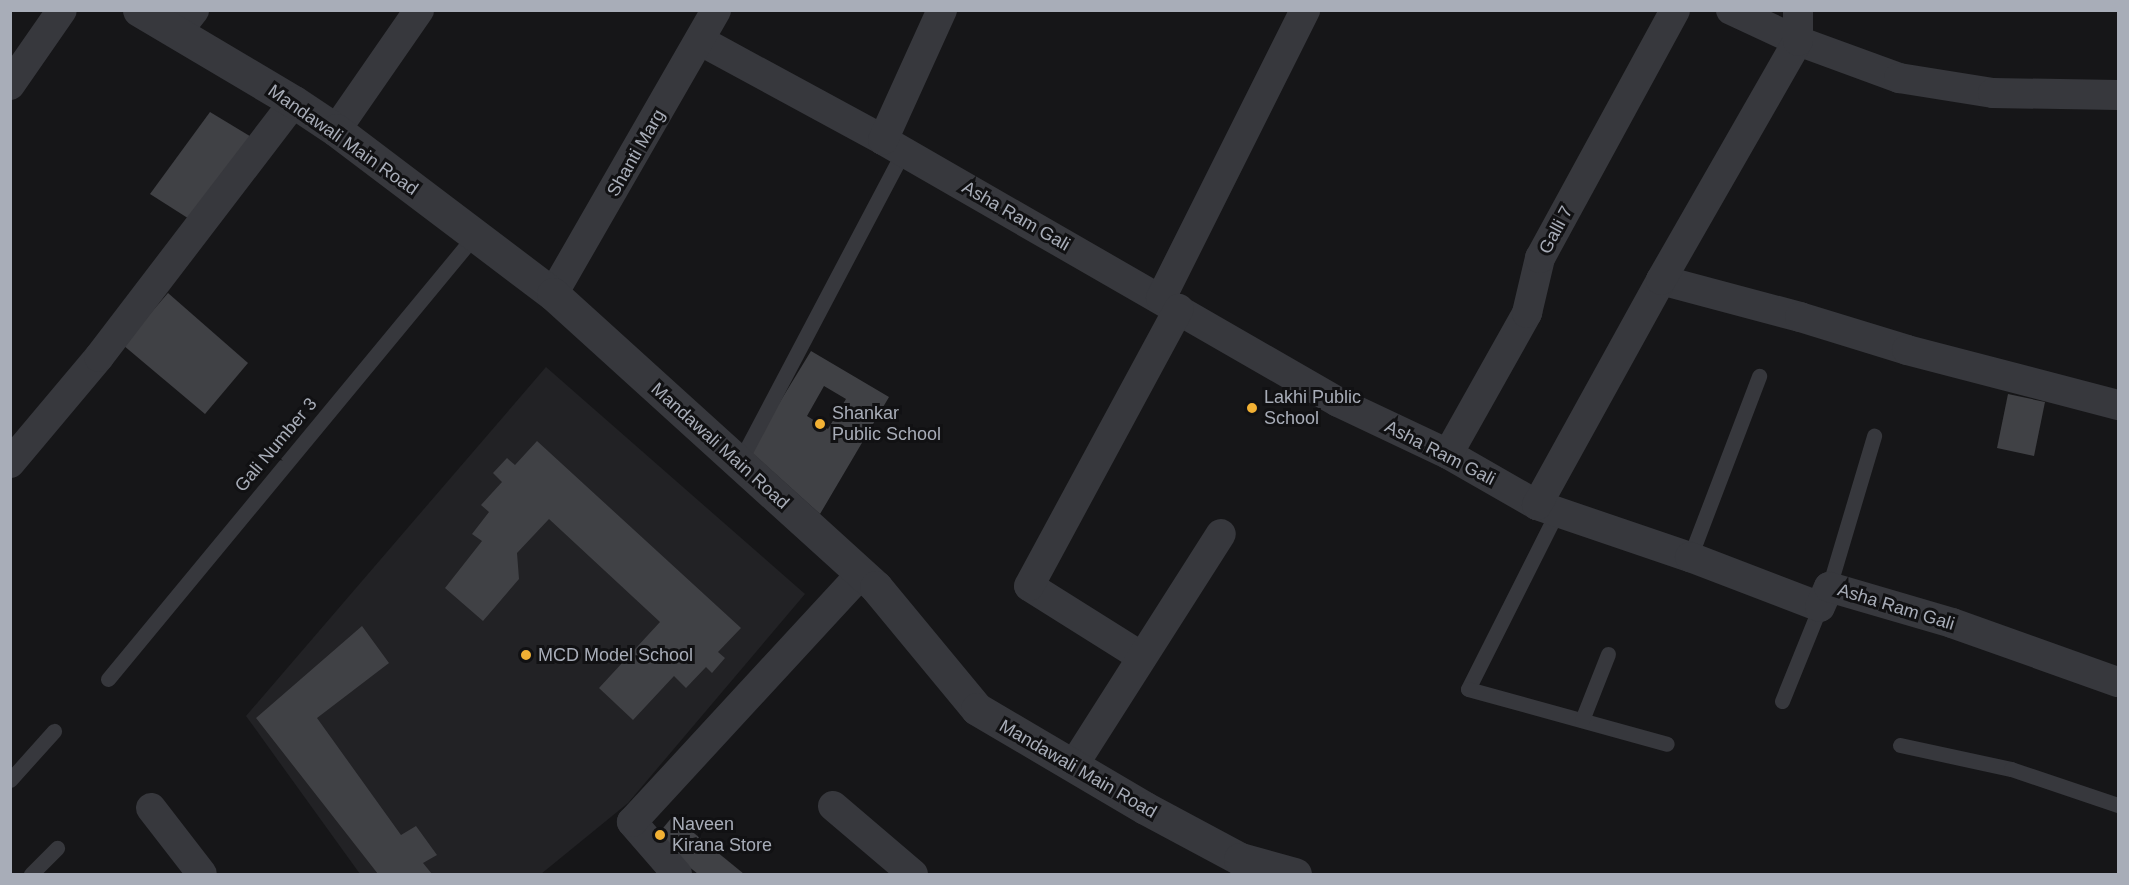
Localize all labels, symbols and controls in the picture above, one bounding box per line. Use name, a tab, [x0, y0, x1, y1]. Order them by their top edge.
street label: Mandawali Main Road	[264, 80, 422, 200]
street label: Shanti Marg	[602, 106, 670, 200]
street label: Asha Ram Gali	[958, 176, 1074, 256]
street label: Galli 7	[1534, 202, 1578, 258]
street label: Mandawali Main Road	[647, 378, 793, 514]
place label: Lakhi Public School	[1264, 387, 1361, 430]
street label: Gali Number 3	[230, 394, 322, 496]
marker: Lakhi Public School	[1245, 401, 1259, 415]
place label: Shankar Public School	[832, 403, 941, 446]
street label: Asha Ram Gali	[1381, 416, 1499, 490]
marker: Shankar Public School	[813, 417, 827, 431]
street label: Asha Ram Gali	[1835, 579, 1957, 635]
place label: MCD Model School	[538, 644, 693, 666]
marker: MCD Model School	[519, 648, 533, 662]
street label: Mandawali Main Road	[995, 715, 1161, 823]
place label: Naveen Kirana Store	[672, 814, 772, 856]
marker: Naveen Kirana Store	[653, 828, 667, 842]

